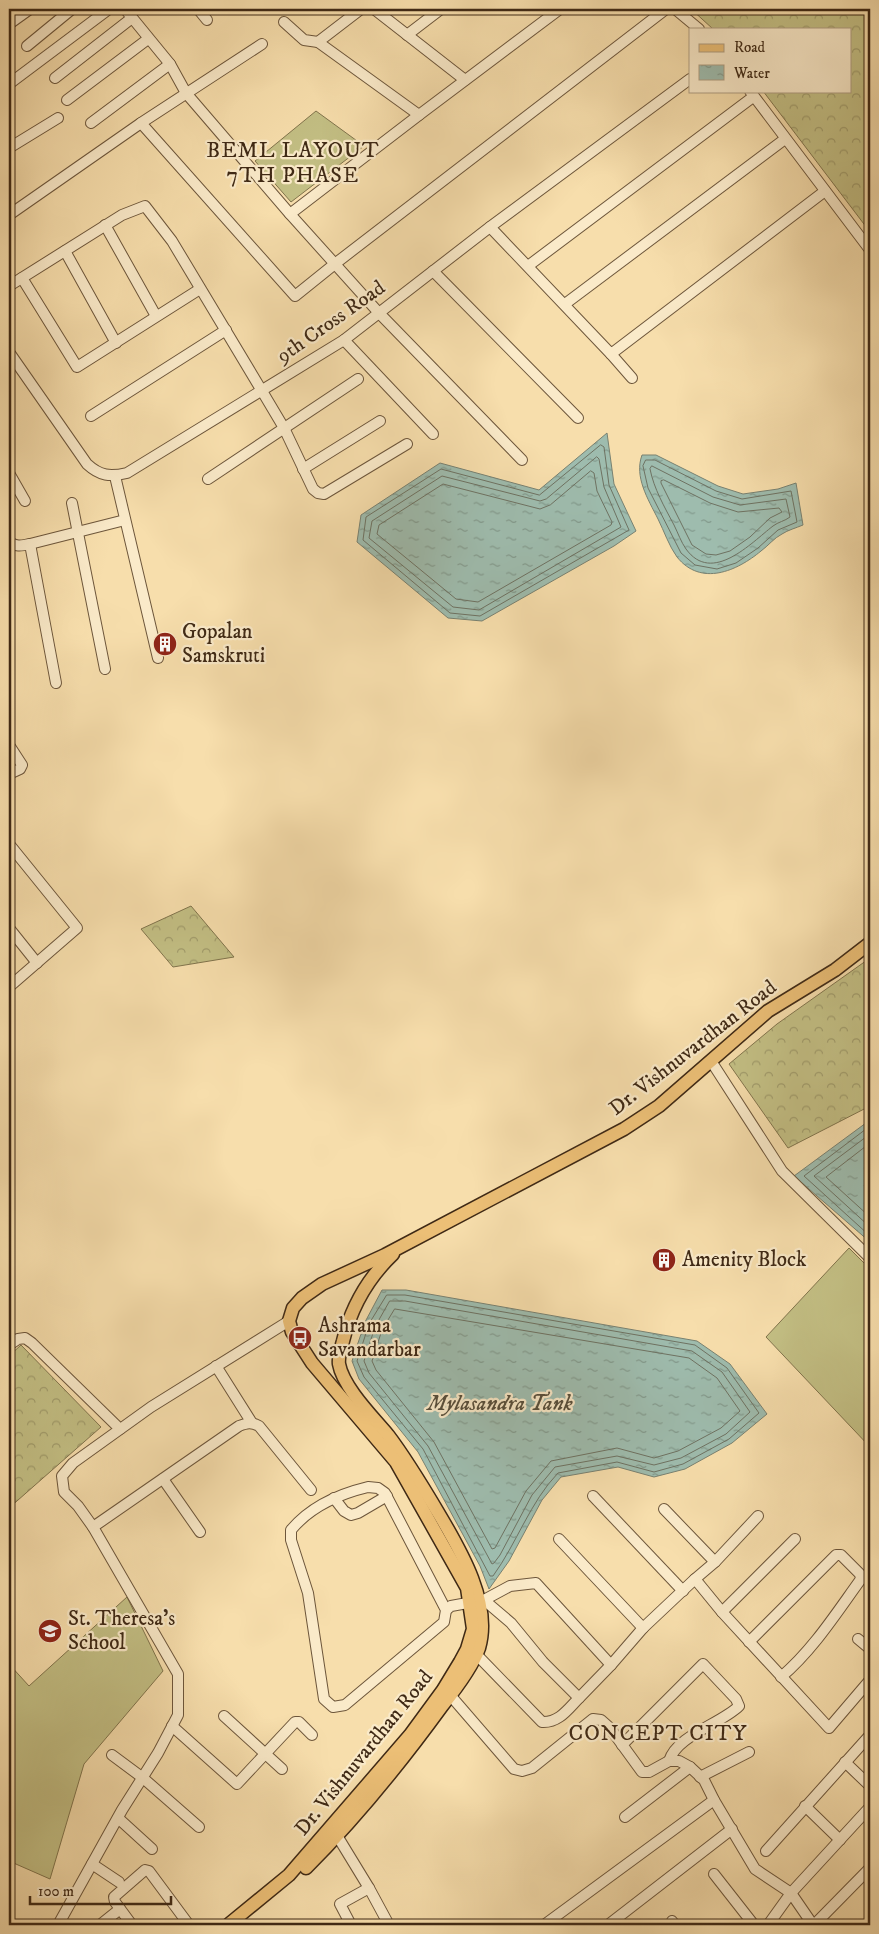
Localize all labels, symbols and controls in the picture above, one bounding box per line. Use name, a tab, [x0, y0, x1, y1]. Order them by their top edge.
legend	[689, 28, 852, 92]
text: Road	[734, 38, 766, 57]
text: Water	[733, 64, 770, 83]
district label: BEML LAYOUT 7TH PHASE	[206, 137, 380, 189]
street label: 9th Cross Road	[271, 275, 391, 370]
place label: Gopalan Samskruti	[182, 619, 265, 669]
building icon: Gopalan Samskruti	[152, 631, 178, 657]
street label: Dr. Vishnuvardhan Road	[604, 974, 782, 1122]
building icon: Amenity Block	[651, 1247, 677, 1273]
place label: Amenity Block	[682, 1247, 807, 1273]
place label: Ashrama Savandarbar	[318, 1313, 421, 1363]
bus stop icon: Ashrama Savandarbar	[287, 1325, 313, 1351]
water label: Mylasandra Tank	[425, 1390, 574, 1417]
place label: St. Theresa's School	[68, 1606, 175, 1656]
school or university icon: St. Theresa's School	[37, 1618, 63, 1644]
street label: Dr. Vishnuvardhan Road	[289, 1665, 439, 1841]
district label: CONCEPT CITY	[569, 1720, 748, 1747]
scale bar	[30, 1874, 171, 1906]
text: 100 m	[38, 1882, 74, 1901]

